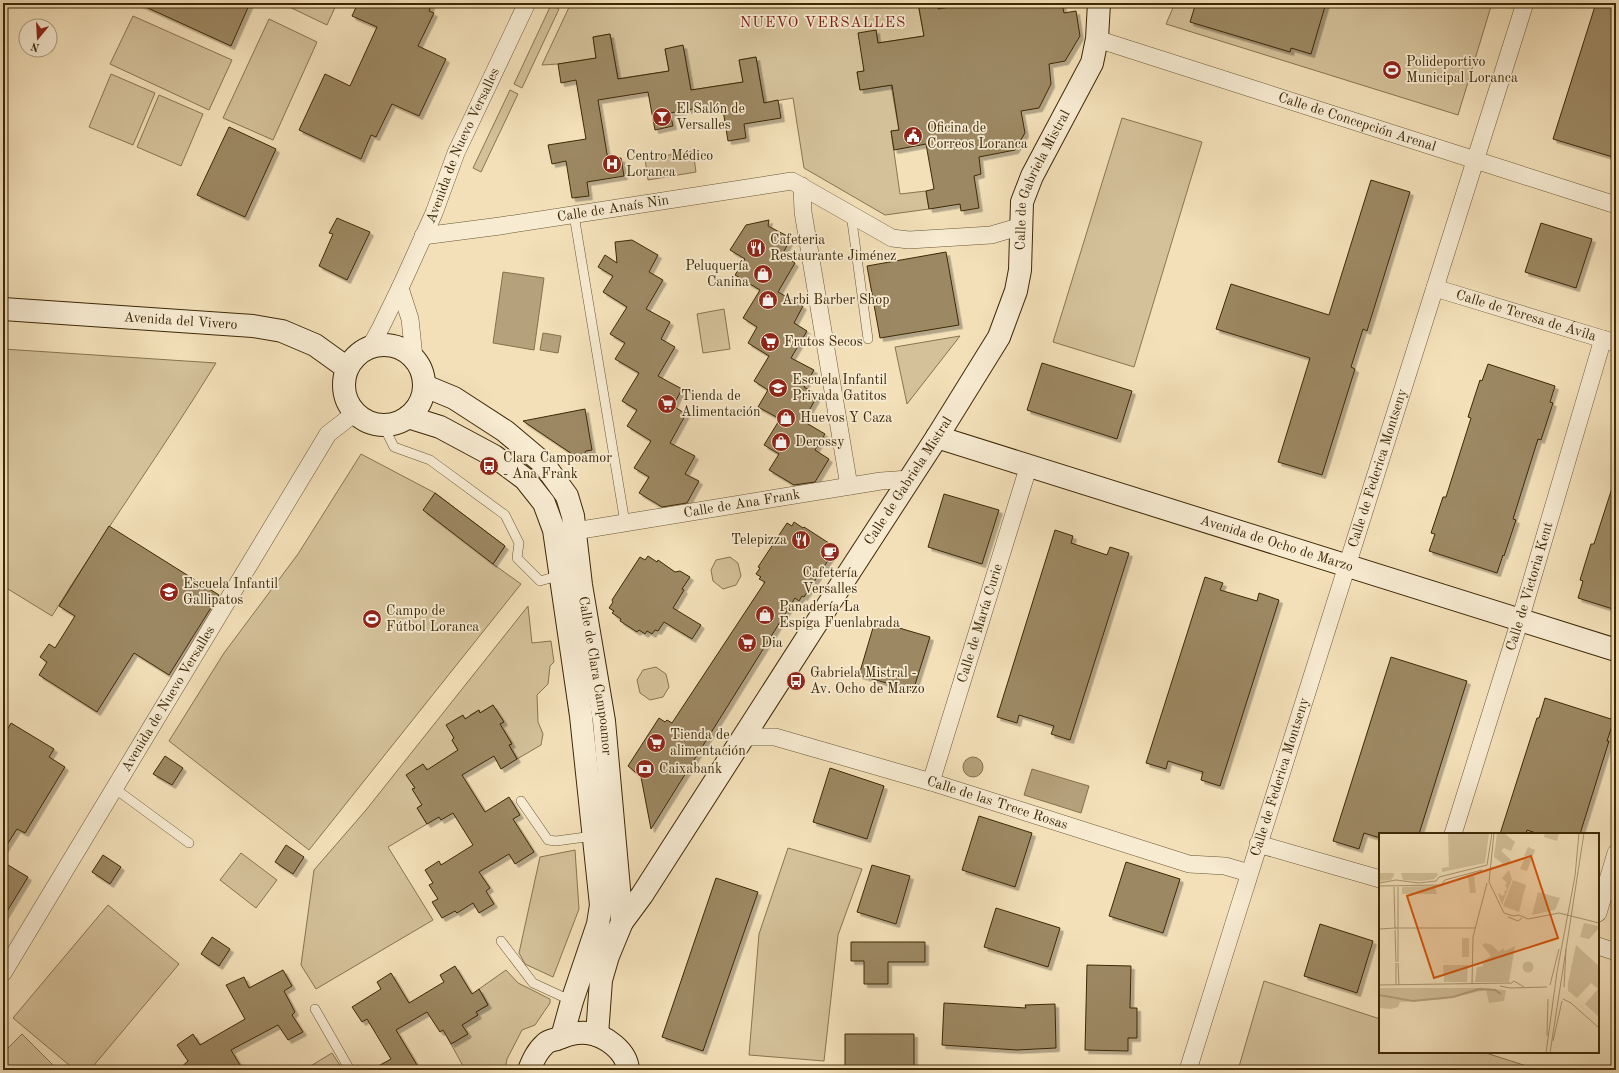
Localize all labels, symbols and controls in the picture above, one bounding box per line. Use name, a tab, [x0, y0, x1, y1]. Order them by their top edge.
district label: NUEVO VERSALLES	[740, 16, 906, 31]
north arrow	[18, 18, 58, 58]
text: N	[29, 39, 41, 53]
place label: Polideportivo Municipal Loranca	[1406, 55, 1518, 85]
sports icon: Polideportivo Municipal Loranca	[1381, 59, 1403, 81]
street label: Avenida de Nuevo Versalles	[423, 66, 502, 225]
street label: Calle de Concepción Arenal	[1276, 90, 1438, 154]
place label: El Salón de Versalles	[676, 102, 745, 132]
bar icon: El Salón de Versalles	[651, 106, 673, 128]
street label: Calle de Gabriela Mistral	[1014, 108, 1073, 251]
place label: Oficina de Correos Loranca	[927, 121, 1028, 151]
public building icon: Oficina de Correos Loranca	[902, 125, 924, 147]
place label: Centro Médico Loranca	[626, 149, 713, 179]
hospital icon: Centro Médico Loranca	[601, 153, 623, 175]
street label: Calle de Anaís Nin	[556, 193, 670, 224]
place label: Cafeteria Restaurante Jiménez	[770, 233, 896, 263]
restaurant icon: Cafeteria Restaurante Jiménez	[745, 237, 767, 259]
place label: Peluquería Canina	[685, 259, 749, 289]
shop icon: Peluquería Canina	[752, 263, 774, 285]
street label: Calle de Teresa de Ávila	[1454, 288, 1598, 344]
shop icon: Arbi Barber Shop	[757, 289, 779, 311]
place label: Arbi Barber Shop	[782, 293, 889, 307]
street label: Avenida del Vivero	[123, 310, 238, 332]
supermarket icon: Frutos Secos	[759, 331, 781, 353]
place label: Frutos Secos	[784, 335, 863, 349]
place label: Escuela Infantil Privada Gatitos	[792, 373, 887, 403]
school or university icon: Escuela Infantil Privada Gatitos	[767, 377, 789, 399]
street label: Calle de Federica Montseny	[1346, 387, 1410, 549]
place label: Tienda de Alimentación	[681, 389, 761, 419]
supermarket icon: Tienda de Alimentación	[656, 393, 678, 415]
shop icon: Huevos Y Caza	[775, 407, 797, 429]
place label: Huevos Y Caza	[800, 411, 892, 425]
street label: Calle de Gabriela Mistral	[862, 414, 955, 548]
shop icon: Derossy	[770, 431, 792, 453]
place label: Derossy	[795, 435, 845, 449]
place label: Clara Campoamor - Ana Frank	[503, 451, 612, 481]
bus stop icon: Clara Campoamor - Ana Frank	[478, 455, 500, 477]
street label: Calle de Ana Frank	[682, 487, 801, 520]
street label: Avenida de Ocho de Marzo	[1198, 513, 1355, 574]
street label: Calle de Victoria Kent	[1504, 520, 1556, 653]
restaurant icon: Telepizza	[790, 529, 812, 551]
place label: Telepizza	[731, 533, 787, 547]
cafe icon: Cafetería Versalles	[819, 541, 841, 563]
street label: Calle de María Curie	[955, 562, 1005, 685]
place label: Cafetería Versalles	[802, 566, 858, 596]
place label: Escuela Infantil Gallipatos	[183, 577, 278, 607]
school or university icon: Escuela Infantil Gallipatos	[158, 581, 180, 603]
street label: Calle de Clara Campoamor	[576, 595, 614, 756]
place label: Panadería La Espiga Fuenlabrada	[779, 600, 900, 630]
place label: Campo de Fútbol Loranca	[386, 604, 479, 634]
shop icon: Panadería La Espiga Fuenlabrada	[754, 604, 776, 626]
sports icon: Campo de Fútbol Loranca	[361, 608, 383, 630]
street label: Avenida de Nuevo Versalles	[119, 624, 217, 774]
supermarket icon: Dia	[736, 632, 758, 654]
place label: Dia	[761, 636, 783, 650]
place label: Gabriela Mistral - Av. Ocho de Marzo	[810, 666, 925, 696]
bus stop icon: Gabriela Mistral - Av. Ocho de Marzo	[785, 670, 807, 692]
street label: Calle de Federica Montseny	[1248, 695, 1312, 858]
place label: Tienda de alimentación	[670, 728, 746, 758]
supermarket icon: Tienda de alimentación	[645, 732, 667, 754]
bank icon: Caixabank	[634, 758, 656, 780]
place label: Caixabank	[659, 762, 722, 776]
street label: Calle de las Trece Rosas	[925, 774, 1070, 832]
inset map	[1379, 833, 1599, 1053]

